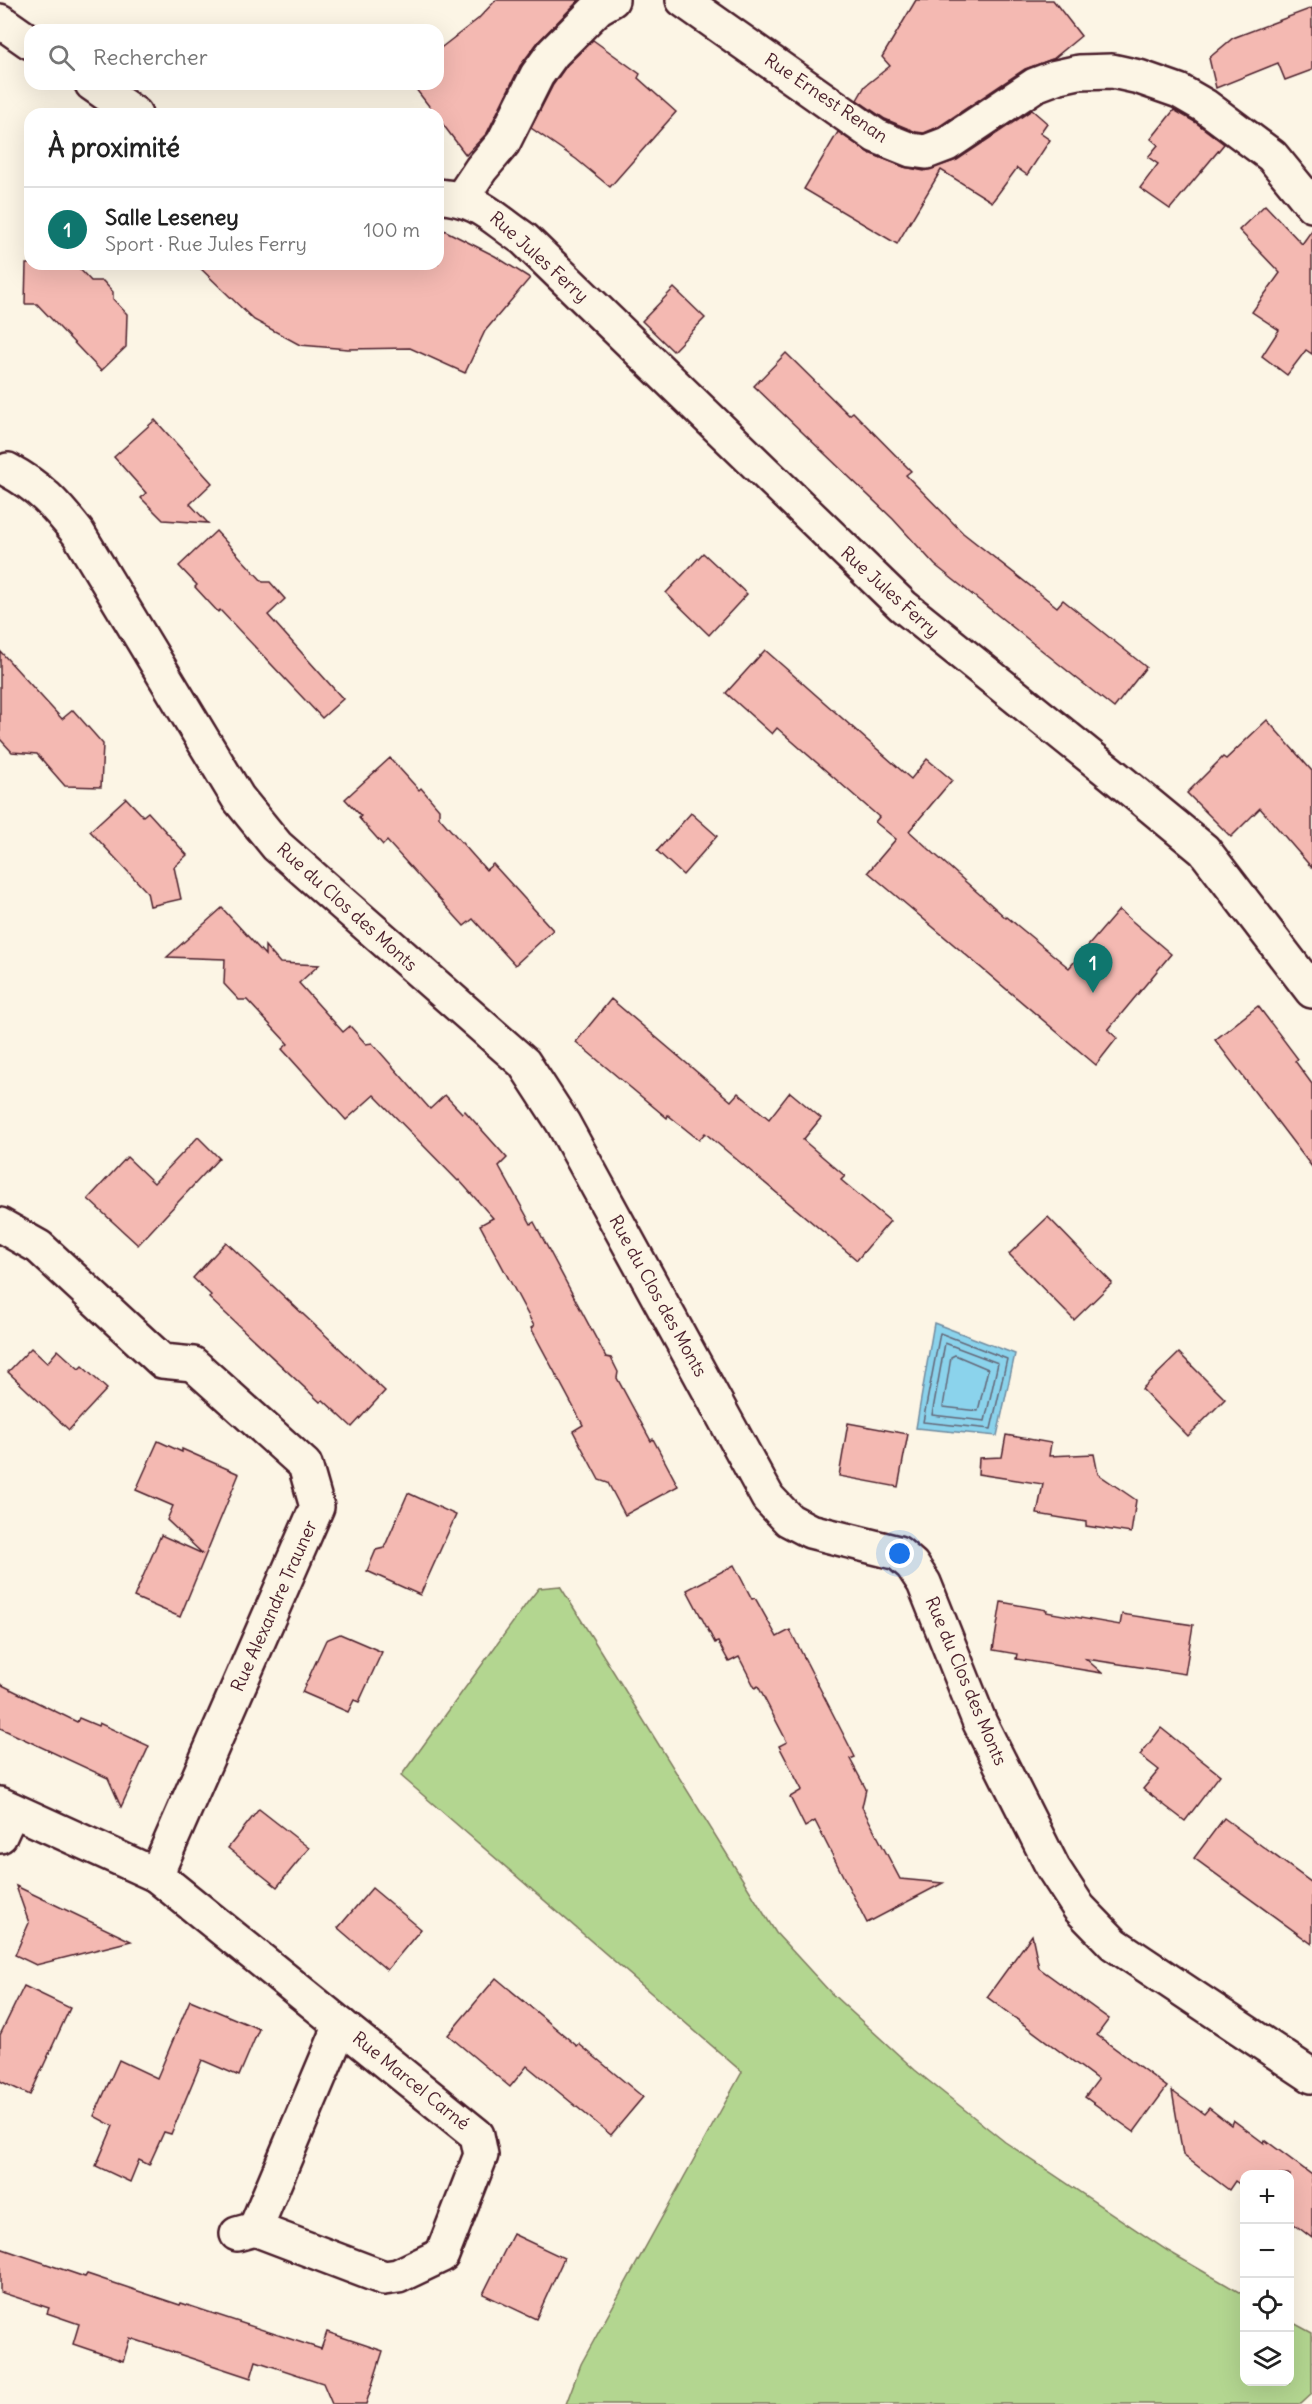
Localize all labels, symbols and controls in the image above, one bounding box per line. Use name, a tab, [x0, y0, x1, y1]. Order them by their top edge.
search box	[24, 24, 444, 90]
icon: search	[45, 41, 78, 74]
text: Rechercher	[93, 43, 208, 71]
street label: Rue Ernest Renan	[760, 48, 892, 147]
text: À proximité	[48, 131, 180, 164]
text: Salle Leseney	[105, 203, 239, 231]
street label: Rue Jules Ferry	[485, 206, 594, 307]
text: 1	[64, 217, 71, 242]
text: 100 m	[363, 217, 420, 242]
text: Sport · Rue Jules Ferry	[105, 231, 307, 256]
street label: Rue Jules Ferry	[836, 541, 945, 642]
street label: Rue du Clos des Monts	[272, 837, 422, 976]
pin: 1	[1074, 944, 1112, 993]
street label: Rue du Clos des Monts	[604, 1211, 712, 1381]
street label: Rue Alexandre Trauner	[225, 1516, 322, 1695]
your location	[885, 1539, 914, 1568]
street label: Rue du Clos des Monts	[920, 1593, 1012, 1769]
street label: Rue Marcel Carné	[348, 2026, 475, 2135]
map controls	[1240, 2170, 1294, 2386]
button: +	[1240, 2170, 1294, 2224]
button: −	[1240, 2224, 1294, 2278]
button: locate	[1240, 2278, 1294, 2332]
button: layers	[1240, 2332, 1294, 2386]

